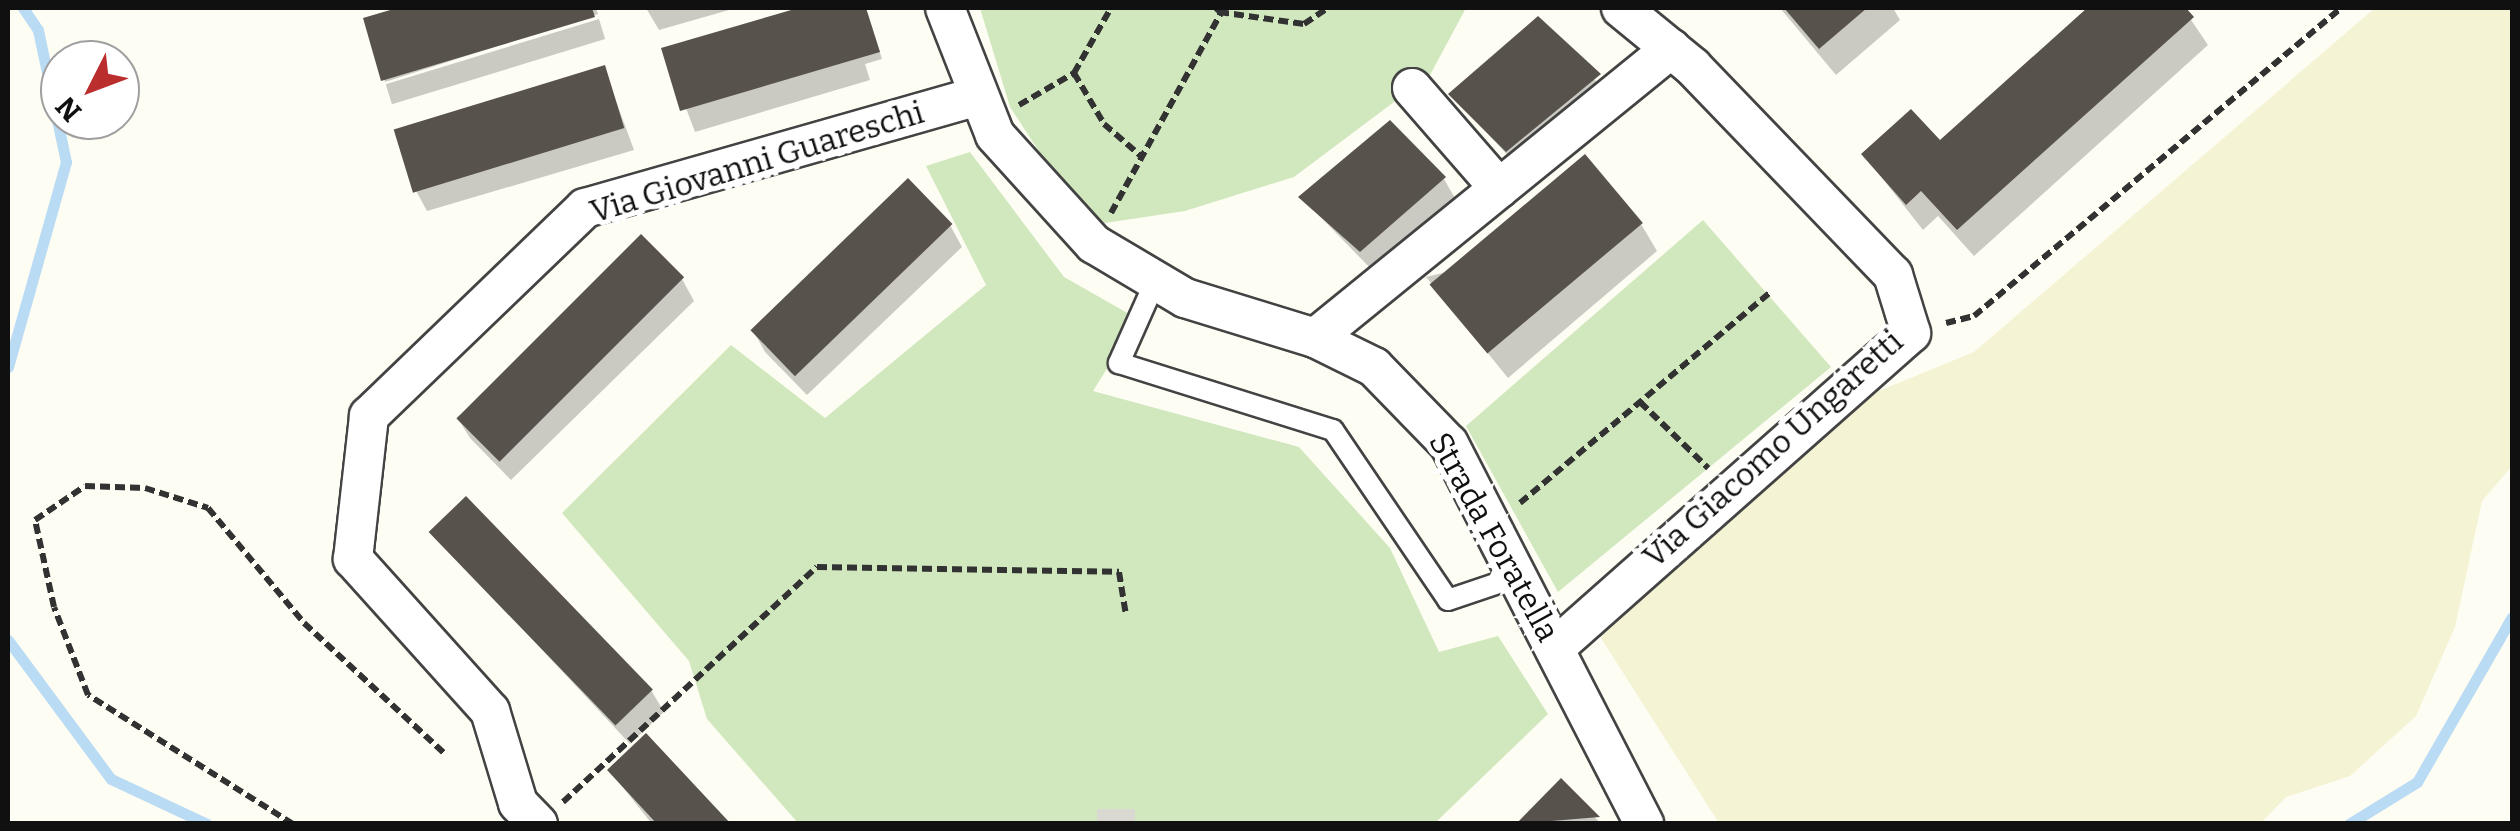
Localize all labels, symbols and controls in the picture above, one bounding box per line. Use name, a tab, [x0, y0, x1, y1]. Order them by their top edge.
north arrow	[40, 40, 140, 140]
text: N	[49, 90, 88, 128]
street label: Via Giovanni Guareschi	[586, 93, 928, 231]
street label: Via Giacomo Ungaretti	[1635, 322, 1911, 576]
street label: Strada Foratella	[1421, 426, 1567, 648]

